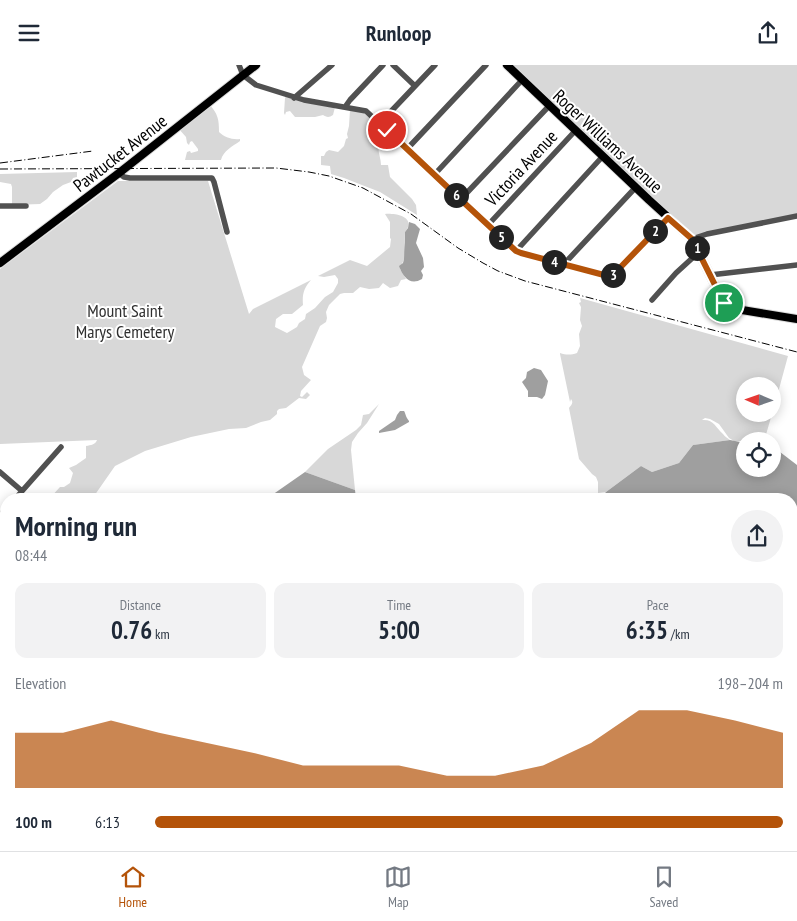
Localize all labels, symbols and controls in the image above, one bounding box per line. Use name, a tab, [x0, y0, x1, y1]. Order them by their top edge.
icon: menu	[15, 19, 43, 47]
text: Runloop	[366, 19, 431, 47]
icon: share	[754, 19, 782, 47]
street label: Roger Williams Avenue	[548, 84, 668, 198]
street label: Pawtucket Avenue	[69, 109, 171, 197]
pin	[366, 109, 408, 151]
icon: check	[373, 116, 401, 144]
street label: Victoria Avenue	[479, 125, 562, 212]
pin: 6	[444, 183, 468, 207]
text: 6	[453, 186, 460, 204]
pin: 2	[642, 219, 668, 243]
text: 2	[652, 222, 659, 240]
pin: 5	[488, 225, 514, 249]
text: 5	[498, 228, 505, 246]
pin: 1	[684, 235, 710, 261]
text: 1	[694, 239, 701, 257]
pin: 4	[542, 249, 566, 275]
text: 4	[551, 253, 558, 271]
pin: 3	[600, 263, 626, 287]
text: 3	[610, 266, 617, 284]
pin	[703, 282, 745, 324]
icon: arrive	[710, 289, 738, 317]
park label: Mount Saint Marys Cemetery	[76, 299, 174, 343]
north arrow	[736, 377, 781, 423]
map controls	[736, 377, 781, 477]
button: locate	[736, 432, 781, 477]
text: Morning run	[15, 507, 137, 544]
button: share	[731, 510, 783, 562]
text: 08:44	[15, 545, 47, 565]
text: Distance	[120, 596, 161, 614]
text: Time	[387, 596, 411, 614]
text: Pace	[647, 596, 669, 614]
text: 0.76	[111, 614, 152, 646]
text: 5:00	[378, 614, 420, 646]
text: 6:35	[626, 614, 668, 646]
text: km	[152, 625, 170, 643]
text: /km	[668, 625, 690, 643]
text: Elevation	[15, 673, 66, 693]
text: 198–204 m	[718, 673, 783, 693]
text: 100 m	[15, 812, 52, 832]
text: 6:13	[95, 812, 120, 832]
tab: Home	[119, 863, 147, 911]
tab: Map	[384, 863, 412, 911]
tab: Saved	[650, 863, 678, 911]

